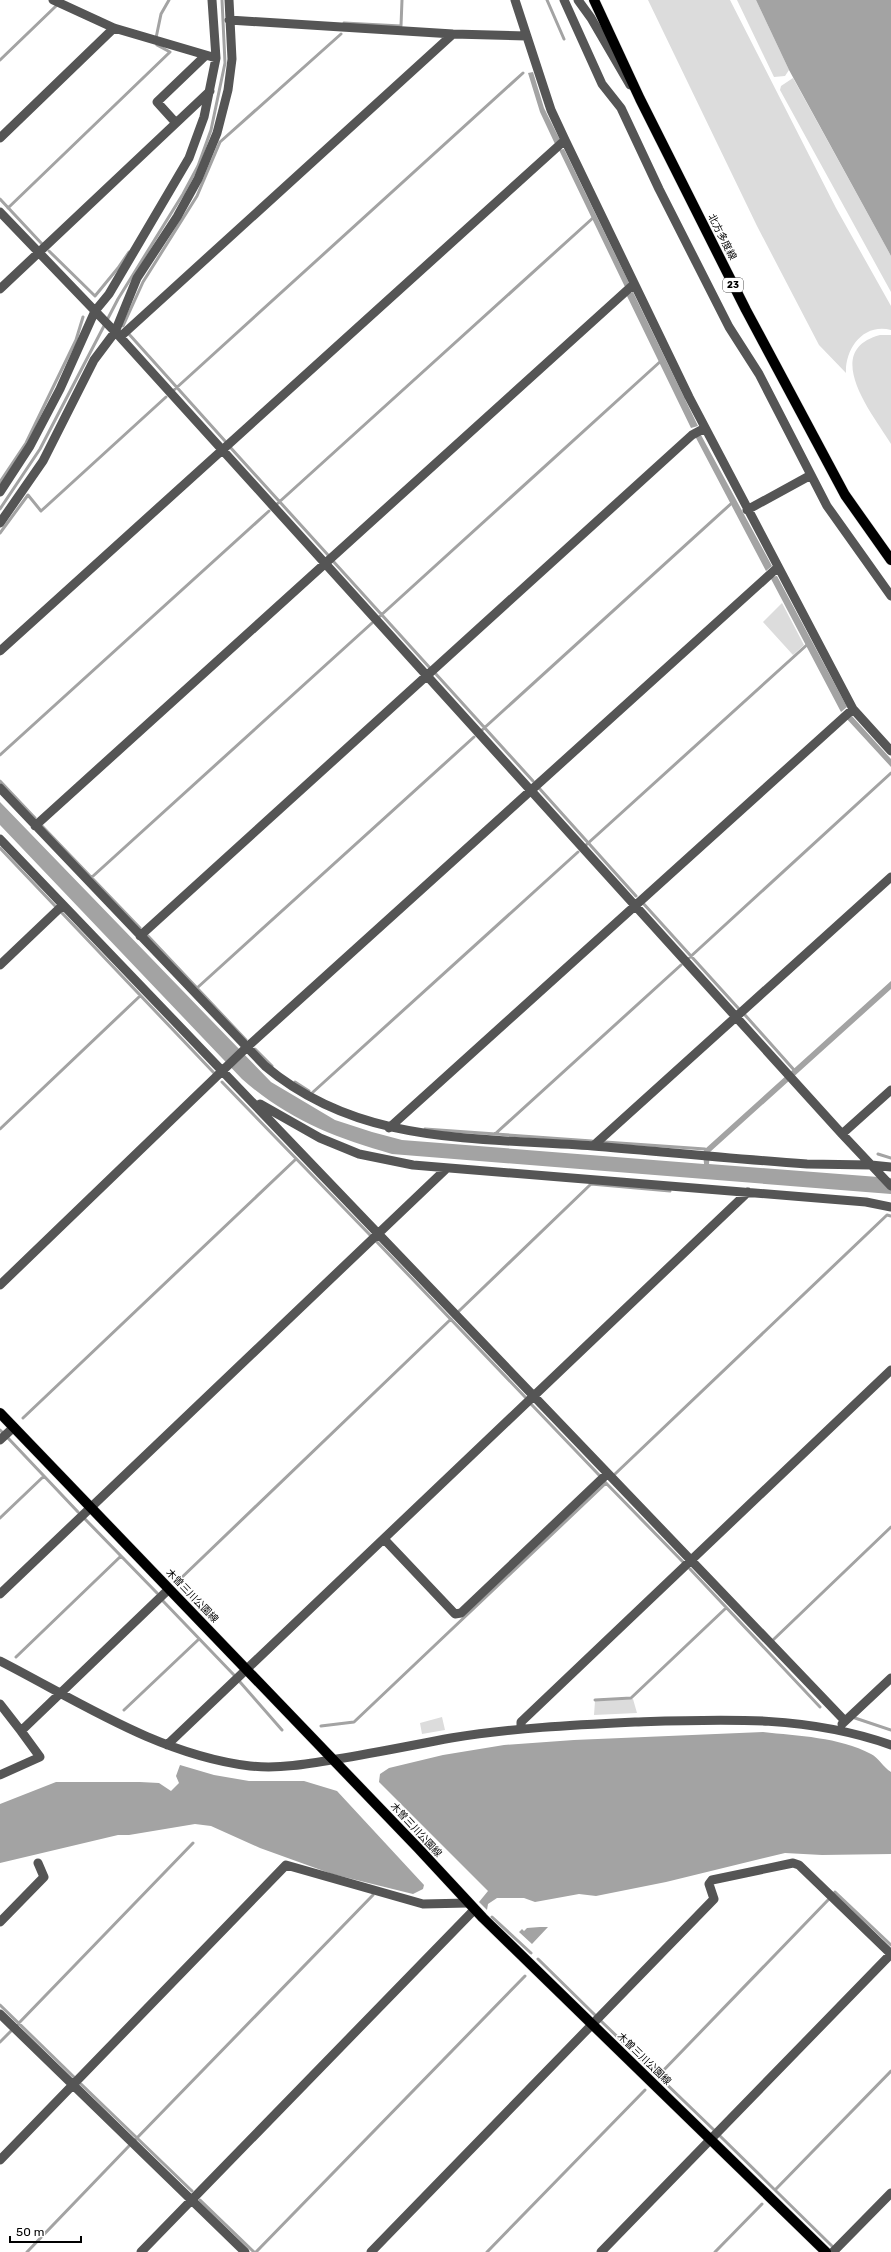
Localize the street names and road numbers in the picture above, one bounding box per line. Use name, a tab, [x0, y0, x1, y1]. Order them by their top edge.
street label: 北方多度線	[705, 212, 739, 262]
road number: 23	[723, 278, 743, 292]
street label: 木曽三川公園線	[163, 1567, 221, 1625]
street label: 木曽三川公園線	[388, 1800, 444, 1860]
street label: 木曽三川公園線	[615, 2030, 673, 2088]

